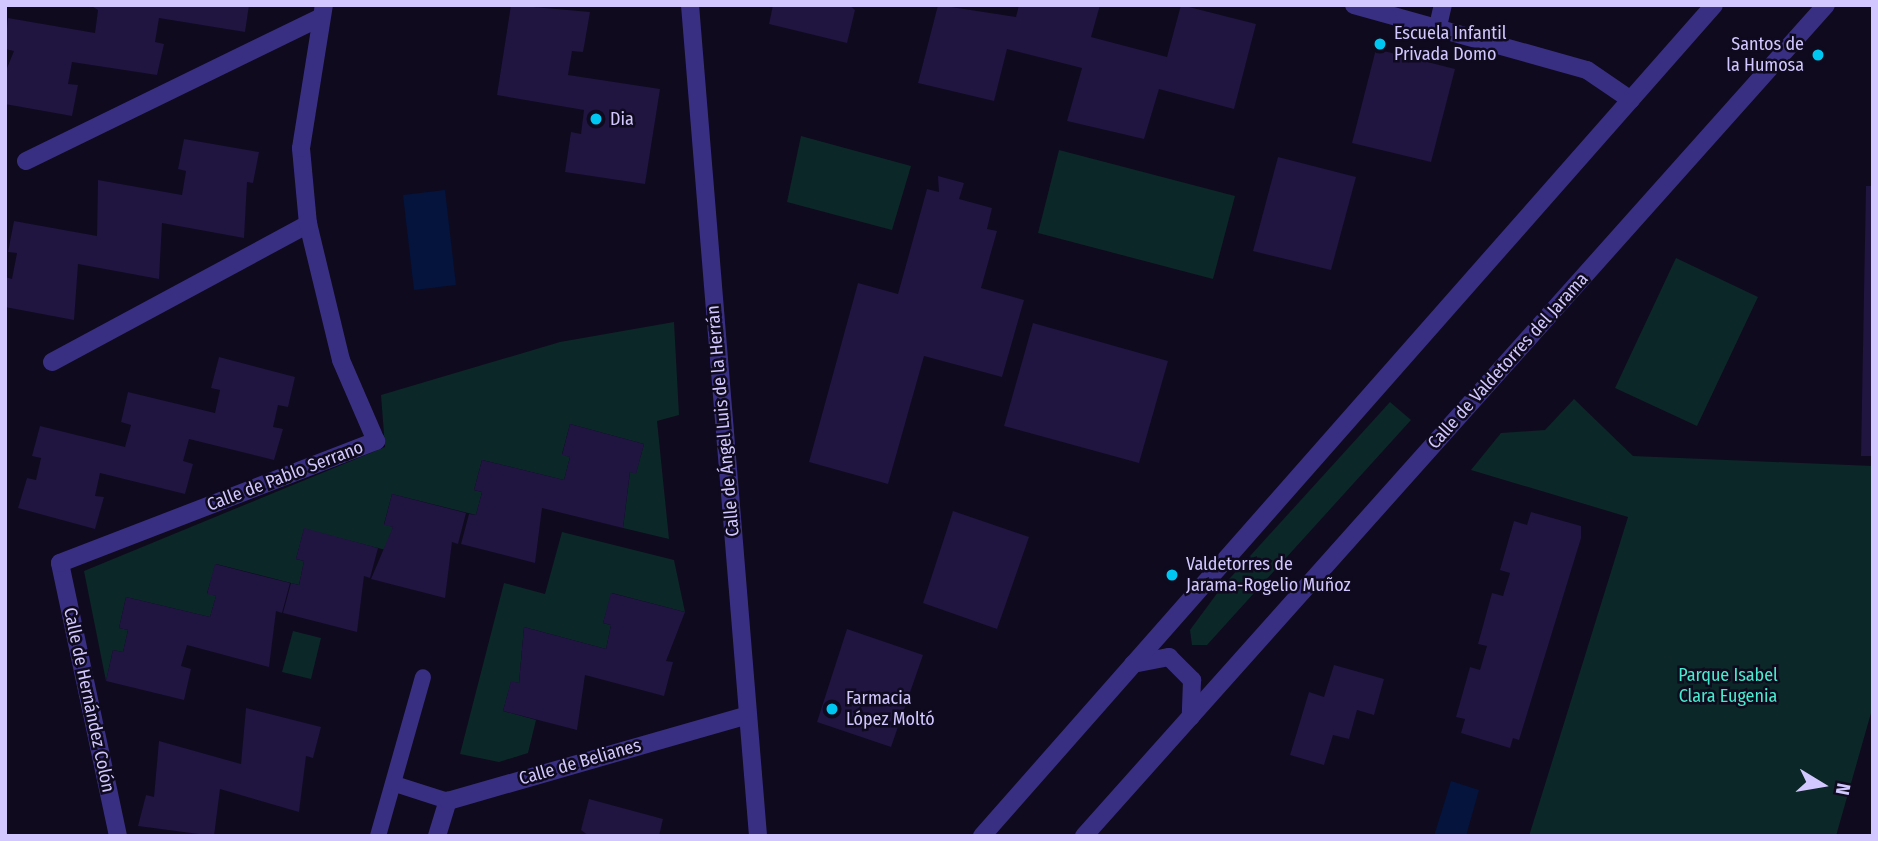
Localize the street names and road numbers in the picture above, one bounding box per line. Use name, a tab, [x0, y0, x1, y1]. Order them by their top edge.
street label: Calle de Valdetorres del Jarama	[1423, 268, 1593, 454]
street label: Calle de Ángel Luis de la Herrán	[702, 304, 744, 538]
street label: Calle de Pablo Serrano	[204, 436, 366, 516]
street label: Calle de Hernández Colón	[59, 606, 119, 794]
street label: Calle de Belianes	[517, 734, 643, 790]

